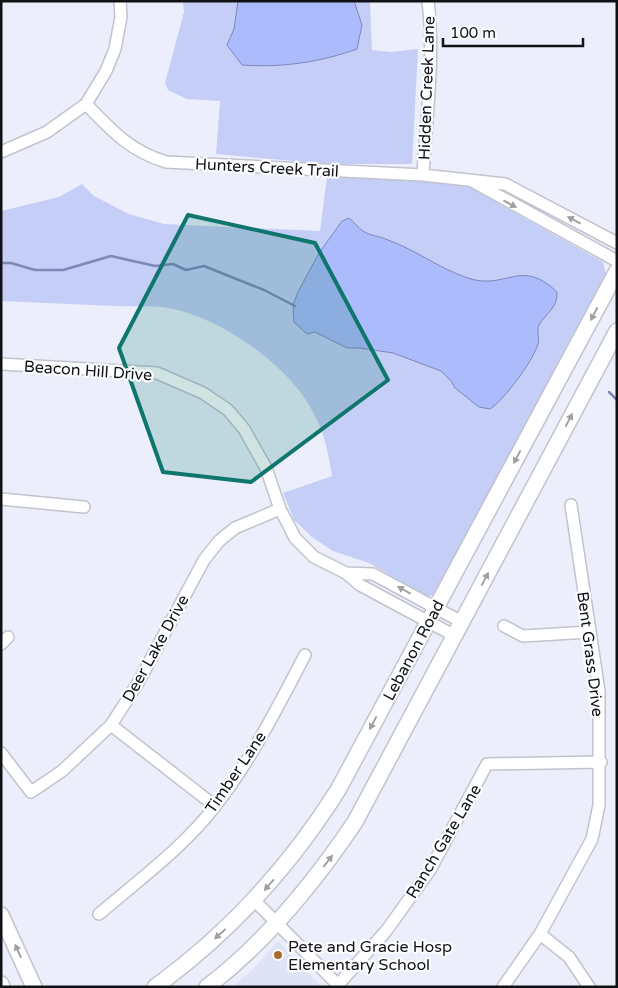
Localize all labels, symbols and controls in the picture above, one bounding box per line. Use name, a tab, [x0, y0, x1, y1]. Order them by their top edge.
scale bar	[443, 15, 583, 47]
street label: Hidden Creek Lane	[414, 16, 440, 160]
text: 100 m	[450, 24, 496, 42]
street label: Hunters Creek Trail	[195, 154, 339, 182]
one-way arrow	[504, 199, 517, 208]
one-way arrow	[566, 216, 581, 224]
one-way arrow	[590, 307, 598, 321]
street label: Beacon Hill Drive	[23, 357, 153, 385]
one-way arrow	[565, 413, 573, 427]
one-way arrow	[513, 450, 521, 464]
one-way arrow	[481, 572, 489, 586]
one-way arrow	[396, 586, 411, 594]
street label: Bent Grass Drive	[572, 590, 608, 718]
street label: Deer Lake Drive	[118, 591, 194, 706]
street label: Lebanon Road	[379, 597, 449, 704]
one-way arrow	[369, 717, 378, 730]
street label: Timber Lane	[201, 728, 271, 817]
street label: Ranch Gate Lane	[402, 781, 486, 902]
one-way arrow	[323, 854, 333, 868]
one-way arrow	[263, 878, 275, 890]
one-way arrow	[214, 928, 226, 940]
place label: Pete and Gracie Hosp Elementary School	[288, 937, 452, 975]
one-way arrow	[14, 944, 22, 958]
marker: Pete and Gracie Hosp Elementary School	[272, 949, 284, 961]

